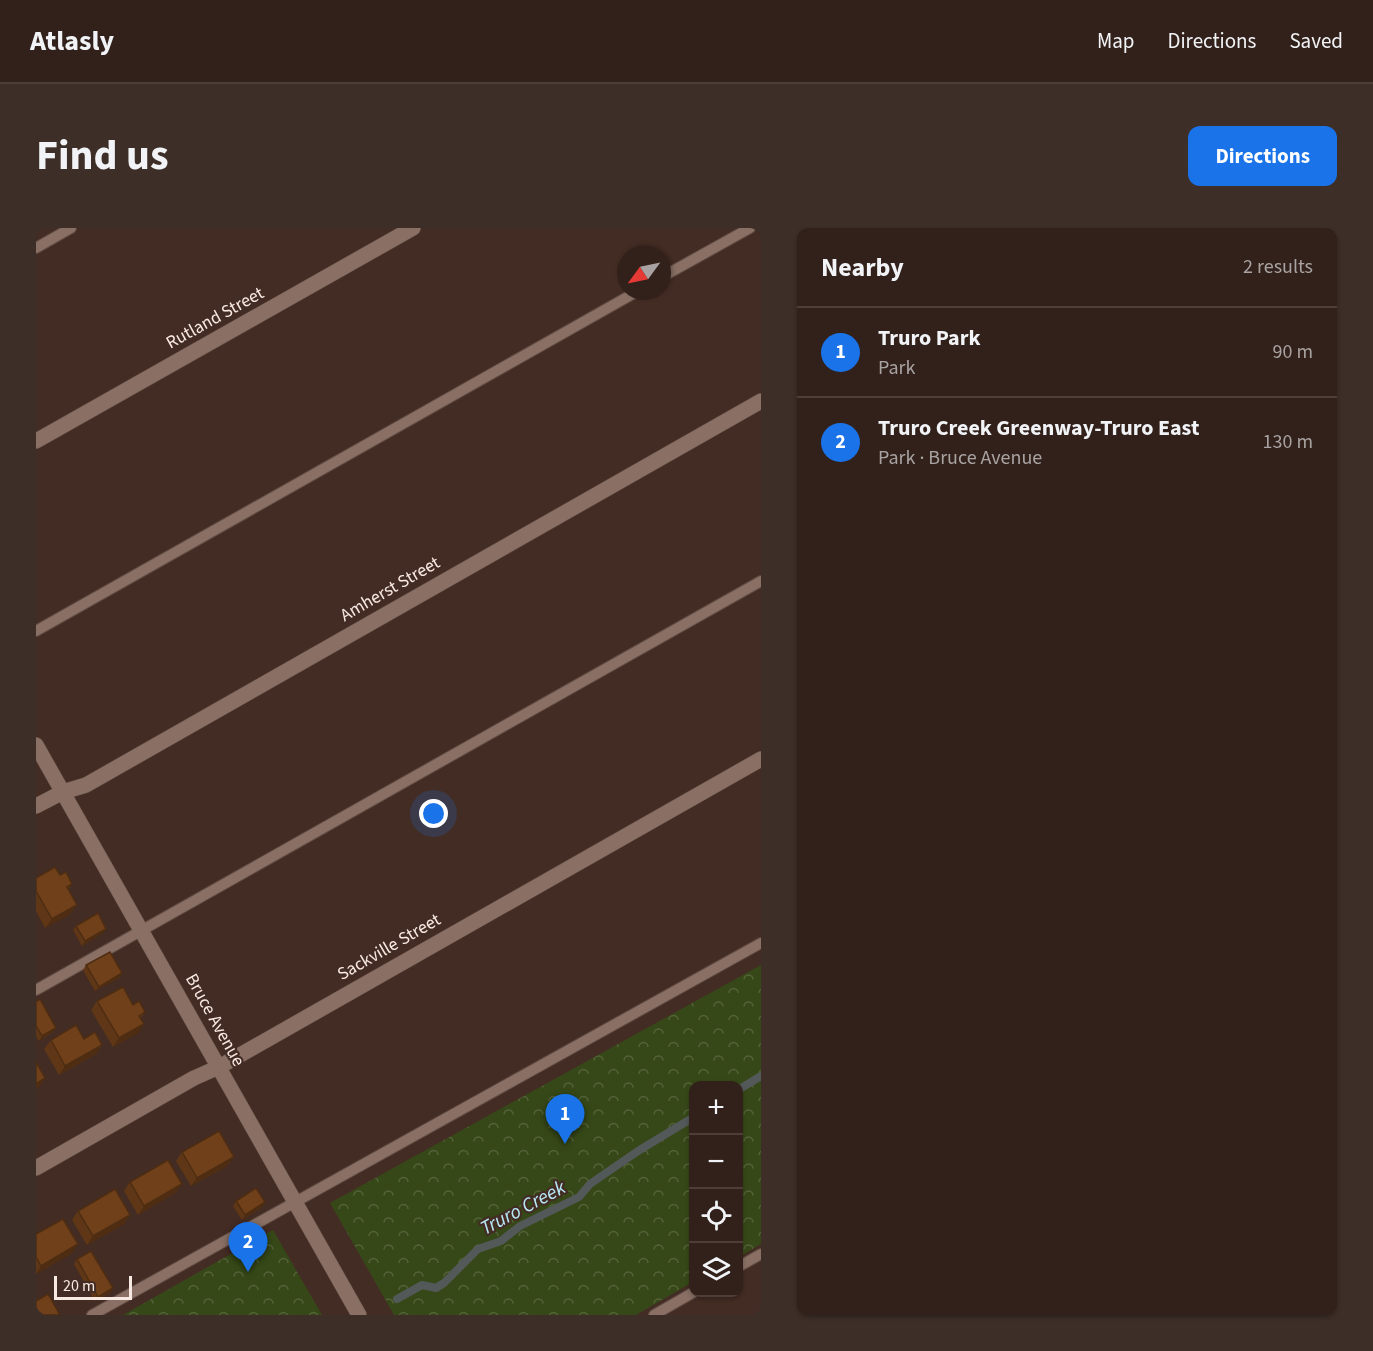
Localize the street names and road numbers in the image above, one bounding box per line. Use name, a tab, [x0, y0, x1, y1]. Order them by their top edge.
street label: Rutland Street	[162, 281, 268, 355]
street label: Amherst Street	[335, 550, 445, 628]
street label: Sackville Street	[333, 907, 445, 987]
street label: Bruce Avenue	[179, 969, 251, 1071]

